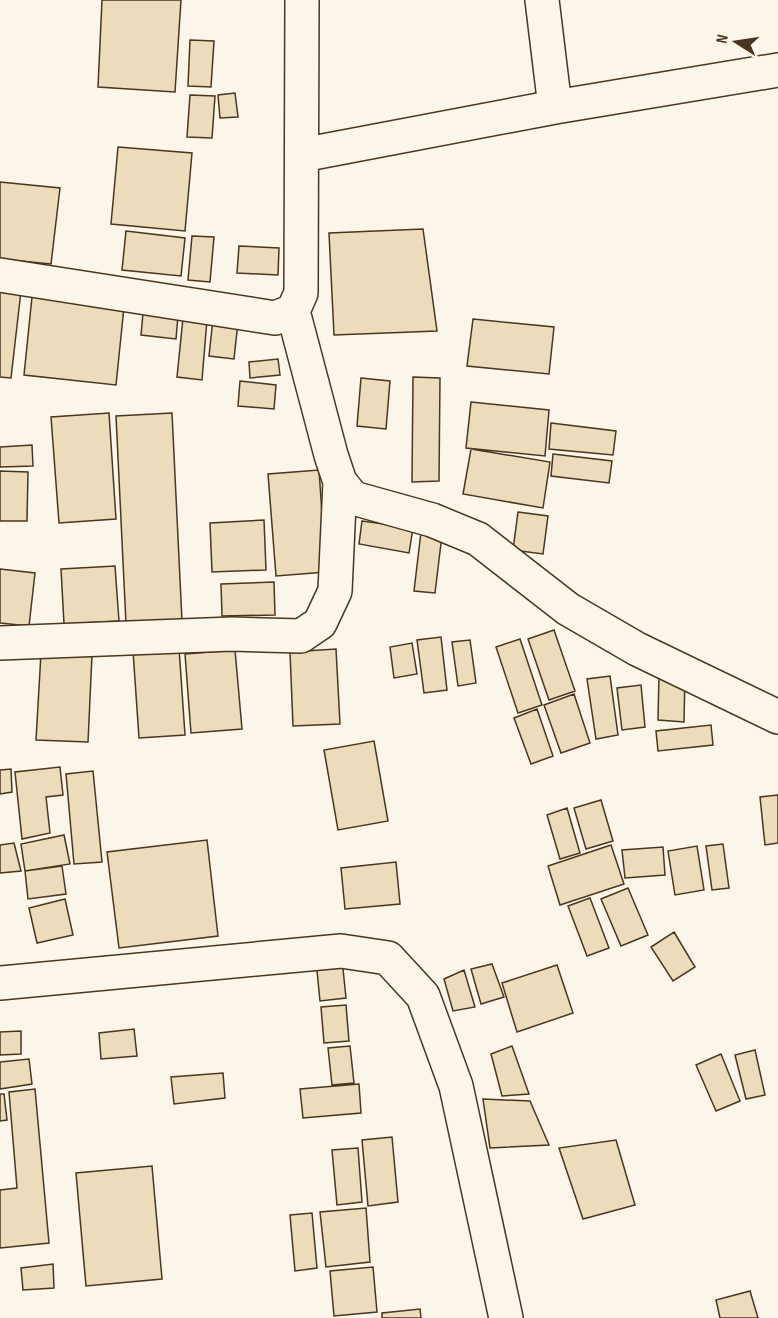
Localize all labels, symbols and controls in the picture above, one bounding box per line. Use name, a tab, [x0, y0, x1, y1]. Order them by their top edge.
north arrow	[706, 12, 766, 72]
text: N	[713, 33, 733, 45]

